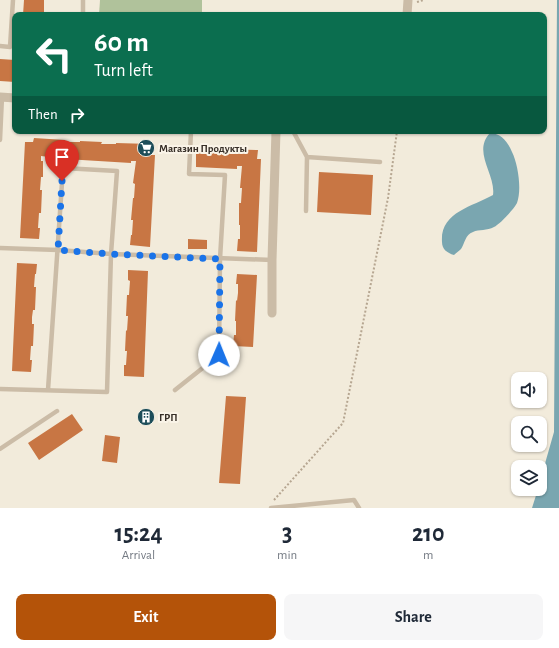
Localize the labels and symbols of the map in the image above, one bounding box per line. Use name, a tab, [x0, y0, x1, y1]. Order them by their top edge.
supermarket icon: Магазин Продукты	[136, 138, 156, 158]
pin	[45, 140, 79, 181]
place label: Магазин Продукты	[159, 143, 247, 154]
position arrow	[198, 334, 240, 376]
building icon: ГРП	[136, 407, 156, 427]
place label: ГРП	[159, 412, 178, 423]

